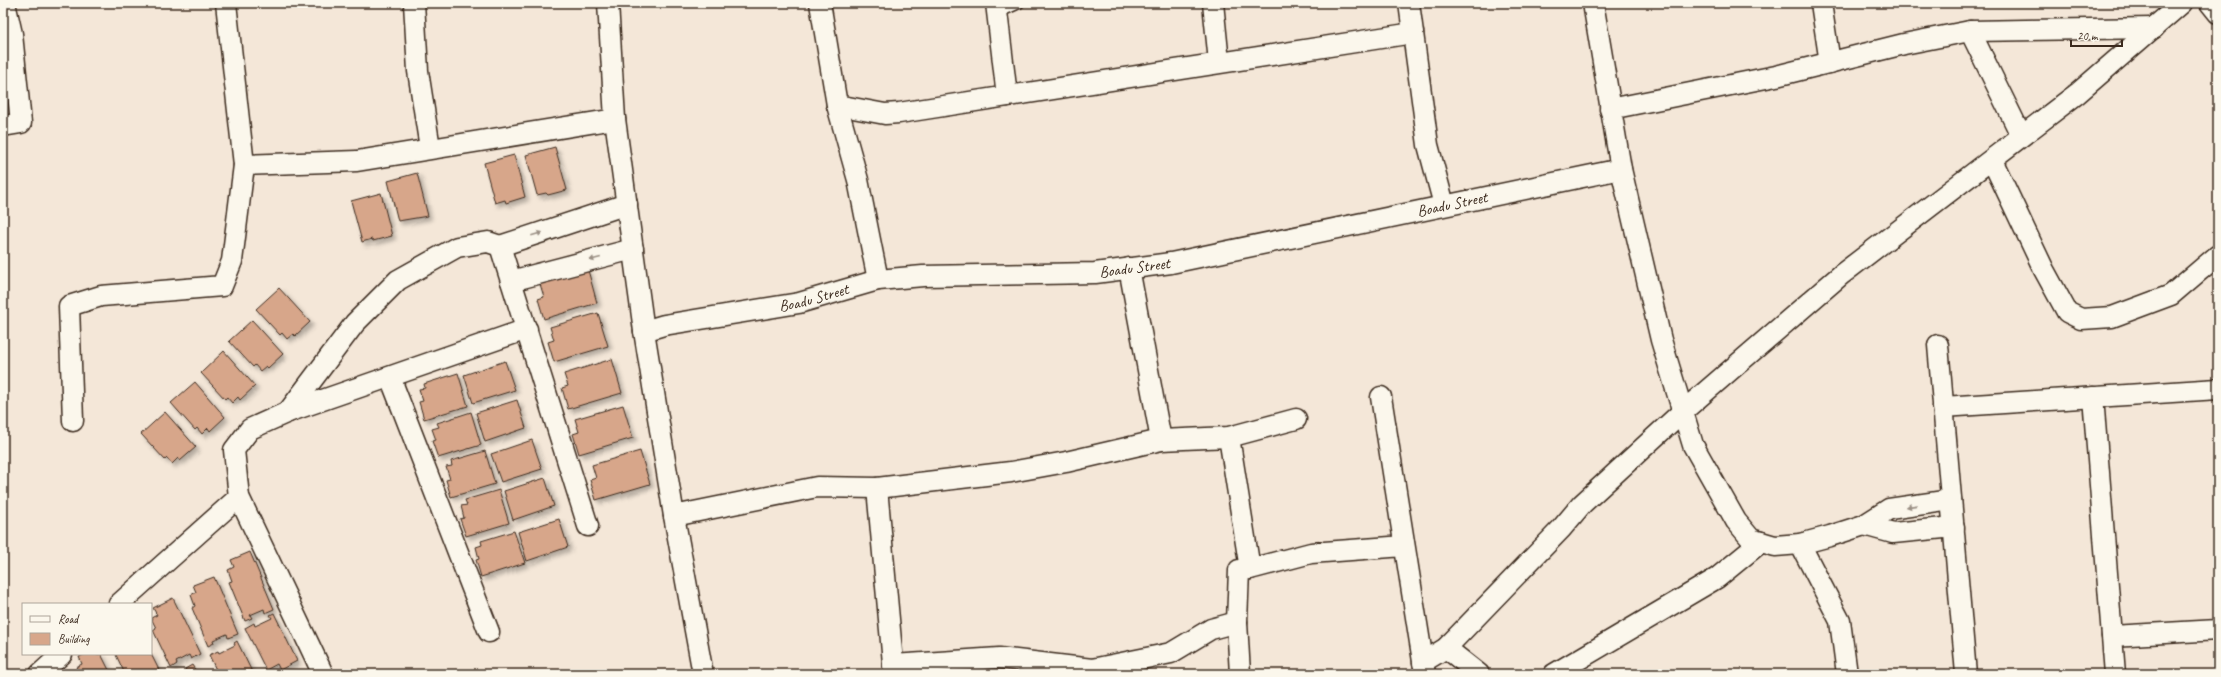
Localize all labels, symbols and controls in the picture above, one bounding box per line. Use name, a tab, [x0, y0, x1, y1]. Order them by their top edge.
scale bar	[2071, 22, 2122, 48]
text: 20 m	[2077, 28, 2099, 44]
street label: Boadu Street	[1415, 187, 1491, 221]
one-way arrow	[531, 231, 543, 237]
street label: Boadu Street	[1098, 253, 1173, 282]
one-way arrow	[589, 256, 601, 262]
street label: Boadu Street	[777, 279, 852, 316]
one-way arrow	[1906, 503, 1919, 509]
legend	[22, 603, 152, 655]
text: Road	[58, 611, 80, 627]
text: Building	[58, 631, 90, 647]

